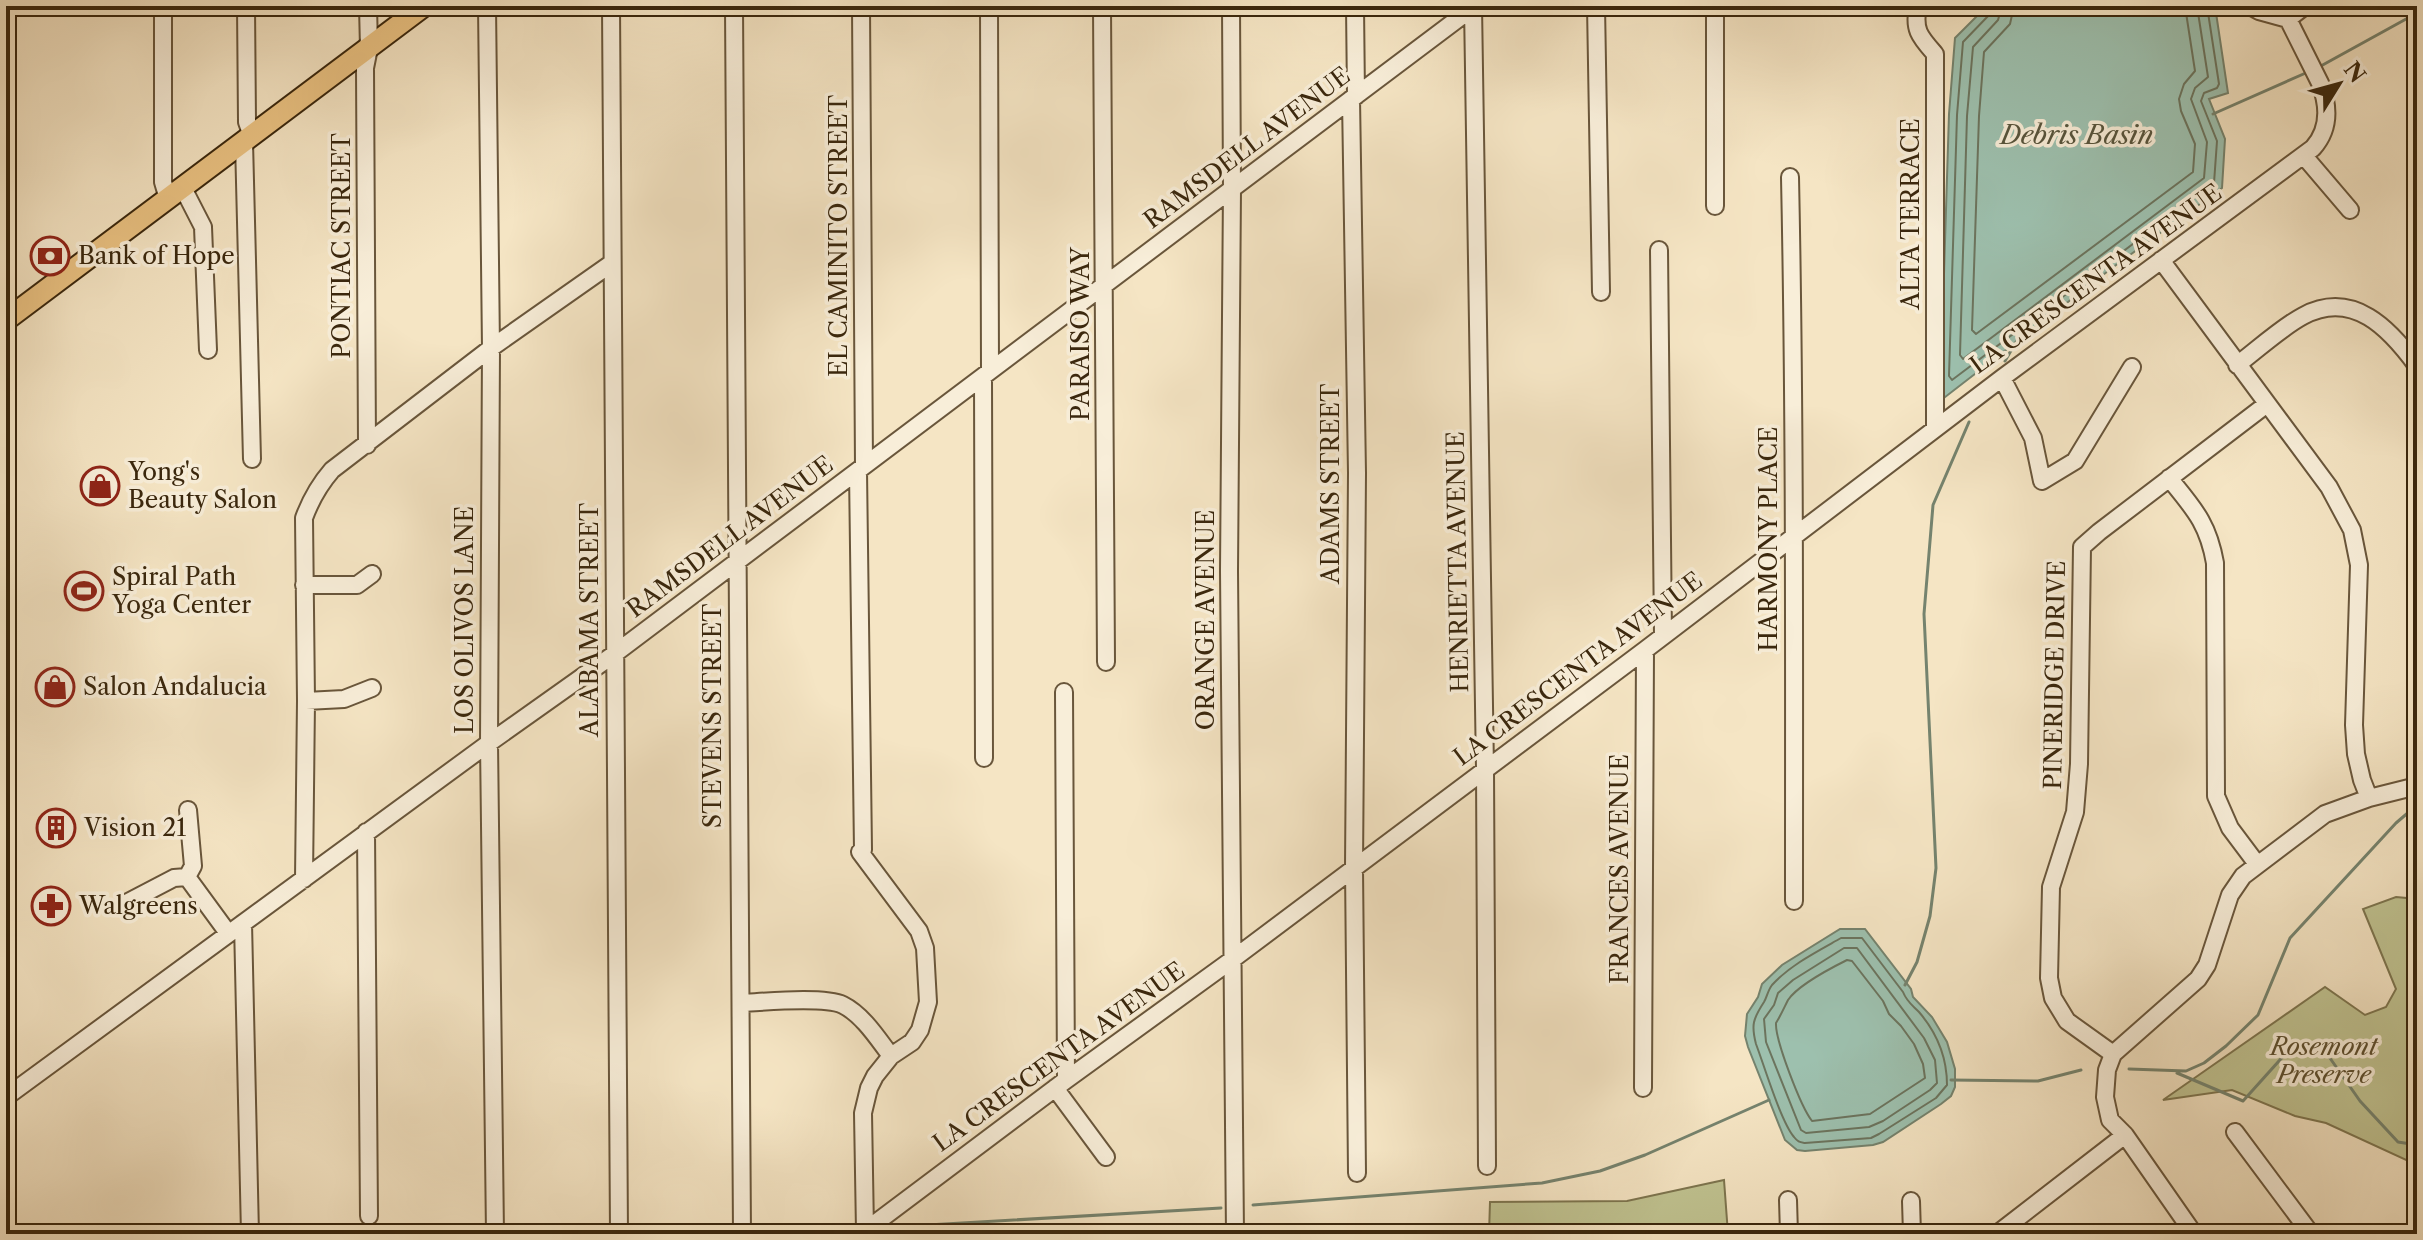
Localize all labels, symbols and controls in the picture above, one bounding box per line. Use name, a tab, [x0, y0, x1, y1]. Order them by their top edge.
north arrow	[2299, 44, 2379, 124]
text: N	[2338, 57, 2371, 88]
street label: RAMSDELL AVENUE	[1138, 61, 1355, 235]
street label: EL CAMINITO STREET	[824, 95, 853, 377]
street label: ALTA TERRACE	[1896, 118, 1925, 311]
water label: Debris Basin	[1999, 119, 2153, 151]
street label: PONTIAC STREET	[327, 133, 356, 359]
street label: LA CRESCENTA AVENUE	[1964, 178, 2227, 380]
bank icon: Bank of Hope	[29, 235, 71, 277]
place label: Bank of Hope	[78, 241, 235, 270]
street label: PARAISO WAY	[1066, 246, 1095, 421]
street label: ADAMS STREET	[1316, 384, 1345, 585]
street label: HARMONY PLACE	[1754, 426, 1783, 652]
street label: HENRIETTA AVENUE	[1441, 431, 1474, 693]
street label: RAMSDELL AVENUE	[621, 450, 838, 624]
place label: Yong's Beauty Salon	[127, 457, 277, 514]
shop icon: Yong's Beauty Salon	[79, 465, 121, 507]
street label: ALABAMA STREET	[575, 503, 604, 738]
street label: LOS OLIVOS LANE	[450, 506, 479, 734]
street label: ORANGE AVENUE	[1191, 510, 1220, 730]
street label: PINERIDGE DRIVE	[2038, 560, 2071, 790]
place label: Spiral Path Yoga Center	[111, 562, 251, 619]
street label: LA CRESCENTA AVENUE	[1448, 566, 1708, 772]
sports icon: Spiral Path Yoga Center	[63, 570, 105, 612]
street label: STEVENS STREET	[698, 604, 727, 828]
shop icon: Salon Andalucia	[34, 666, 76, 708]
place label: Salon Andalucia	[83, 672, 267, 701]
street label: FRANCES AVENUE	[1605, 754, 1634, 984]
building icon: Vision 21	[35, 807, 77, 849]
place label: Vision 21	[83, 813, 186, 842]
pharmacy icon: Walgreens	[30, 885, 72, 927]
place label: Walgreens	[78, 891, 198, 920]
street label: LA CRESCENTA AVENUE	[927, 956, 1190, 1158]
park label: Rosemont Preserve	[2269, 1032, 2379, 1089]

